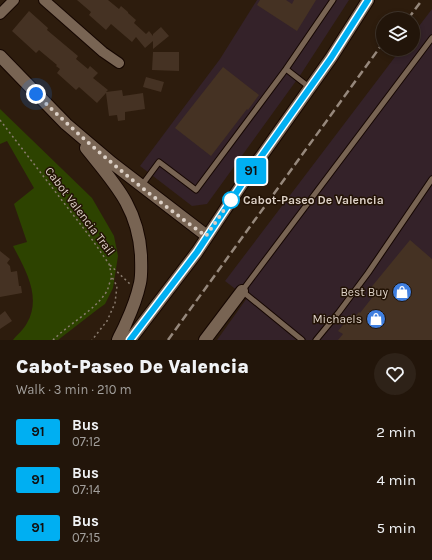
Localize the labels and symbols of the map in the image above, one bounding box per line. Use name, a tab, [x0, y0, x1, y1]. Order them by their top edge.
your location	[26, 84, 46, 104]
line badge: 91	[233, 158, 269, 184]
street label: Cabot Valencia Trail	[42, 164, 118, 258]
marker: Cabot-Paseo De Valencia	[222, 191, 240, 209]
place label: Cabot-Paseo De Valencia	[243, 193, 384, 207]
shop icon: Best Buy	[391, 281, 413, 303]
place label: Best Buy	[340, 285, 388, 299]
shop icon: Michaels	[365, 308, 387, 330]
place label: Michaels	[312, 312, 362, 326]

